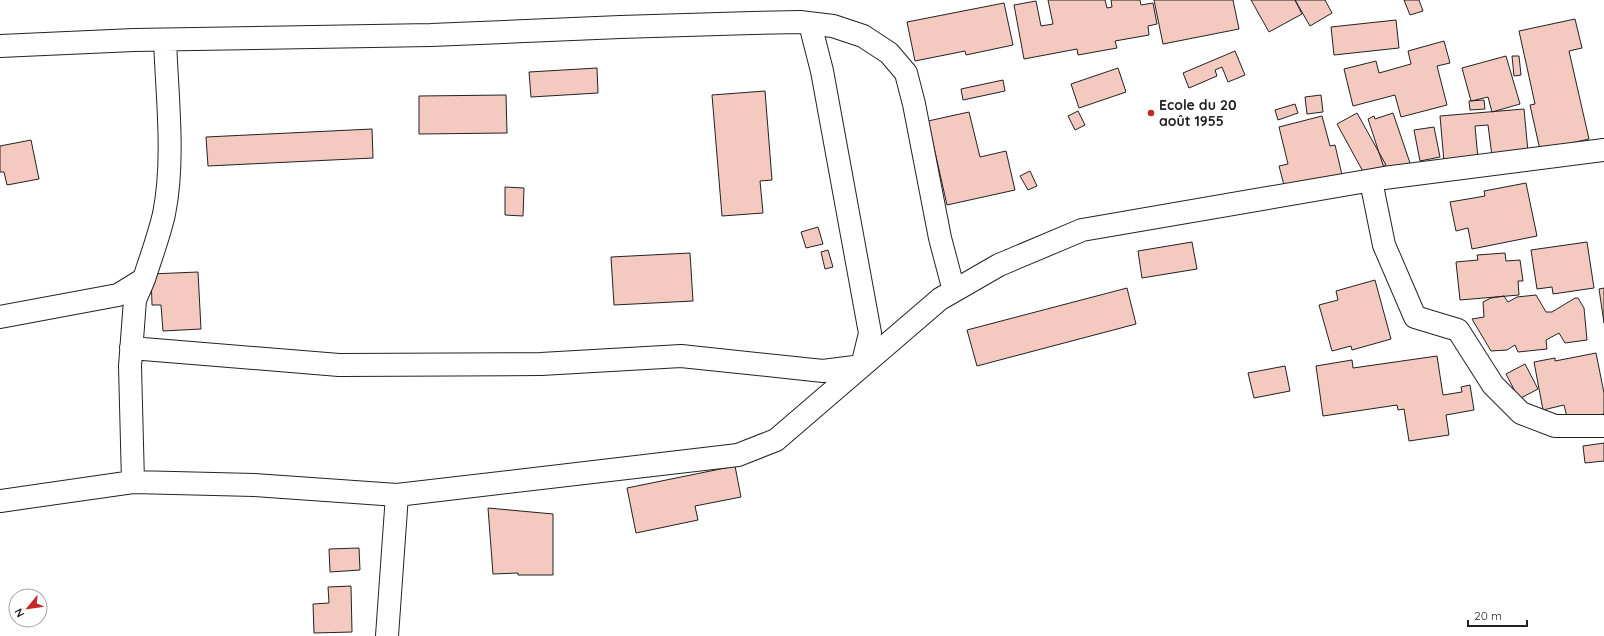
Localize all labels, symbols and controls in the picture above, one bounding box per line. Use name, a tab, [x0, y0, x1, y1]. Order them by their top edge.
place label: Ecole du 20 août 1955	[1159, 96, 1237, 130]
marker: Ecole du 20 août 1955	[1146, 108, 1156, 118]
north arrow	[8, 588, 48, 628]
scale bar	[1468, 602, 1527, 628]
text: N	[11, 606, 27, 620]
text: 20 m	[1474, 608, 1502, 623]

